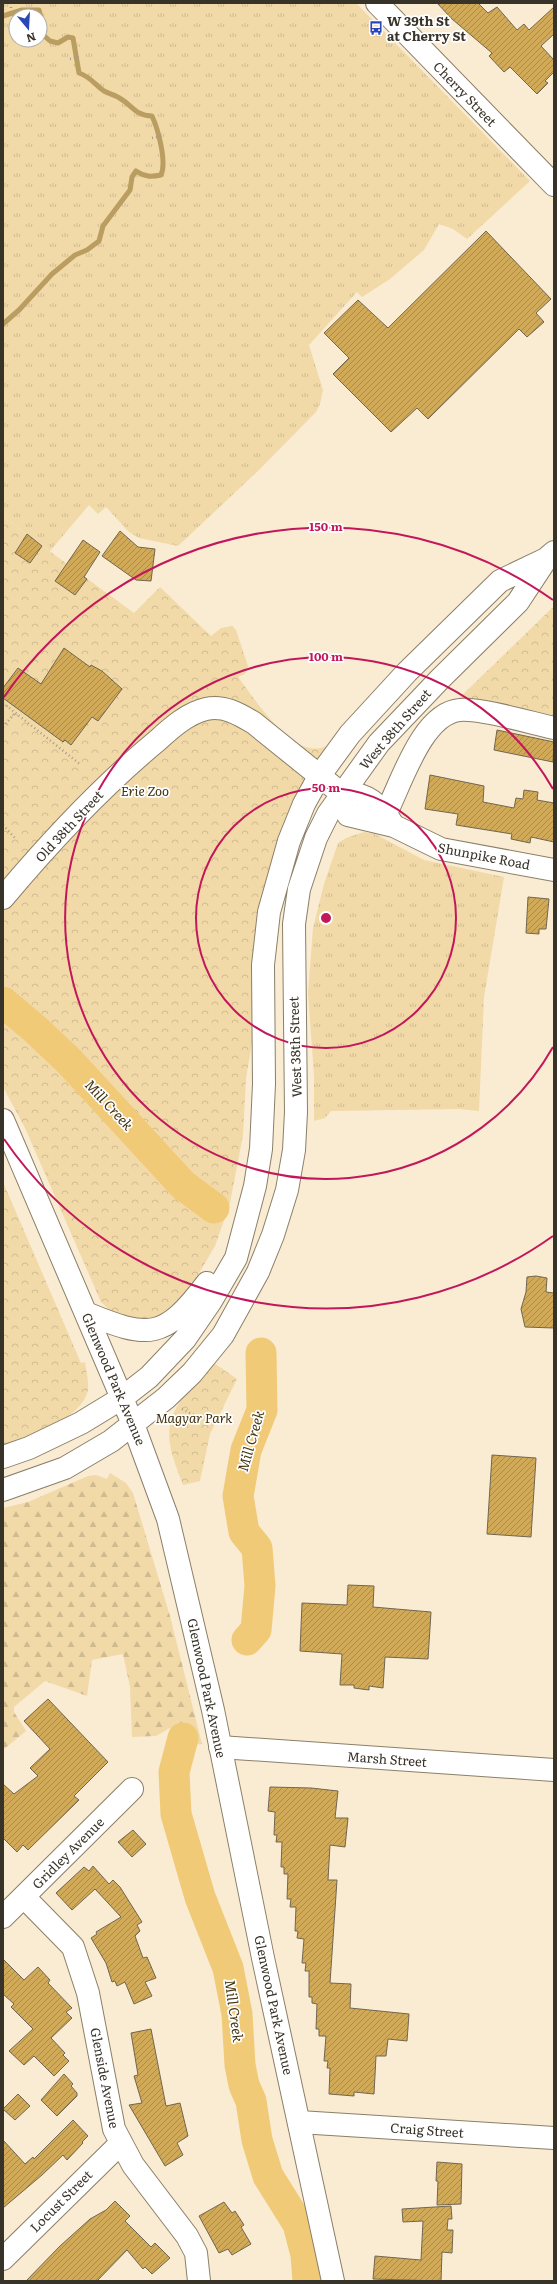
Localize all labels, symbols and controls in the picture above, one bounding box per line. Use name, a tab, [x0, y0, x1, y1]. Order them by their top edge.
north arrow	[8, 8, 48, 48]
place label: W 39th St at Cherry St	[387, 11, 466, 45]
bus stop icon: W 39th St at Cherry St	[368, 20, 384, 36]
text: N	[25, 29, 38, 47]
street label: Cherry Street	[429, 57, 502, 131]
text: 150 m	[309, 517, 343, 535]
text: 100 m	[309, 647, 343, 665]
street label: West 38th Street	[354, 684, 435, 773]
text: 50 m	[312, 778, 340, 796]
park label: Erie Zoo	[121, 781, 169, 800]
street label: Old 38th Street	[30, 785, 108, 866]
street label: Shunpike Road	[436, 837, 532, 874]
centre of rings	[319, 911, 333, 925]
street label: West 38th Street	[283, 995, 306, 1098]
water label: Mill Creek	[81, 1075, 139, 1134]
street label: Glenwood Park Avenue	[78, 1310, 151, 1448]
water label: Mill Creek	[232, 1407, 268, 1474]
park label: Magyar Park	[156, 1408, 233, 1427]
street label: Glenwood Park Avenue	[183, 1616, 232, 1760]
street label: Marsh Street	[346, 1746, 428, 1771]
street label: Gridley Avenue	[27, 1812, 108, 1893]
street label: Glenwood Park Avenue	[250, 1933, 299, 2077]
water label: Mill Creek	[221, 1978, 249, 2044]
street label: Glenside Avenue	[86, 2026, 125, 2130]
street label: Craig Street	[390, 2117, 465, 2142]
street label: Locust Street	[25, 2165, 97, 2236]

